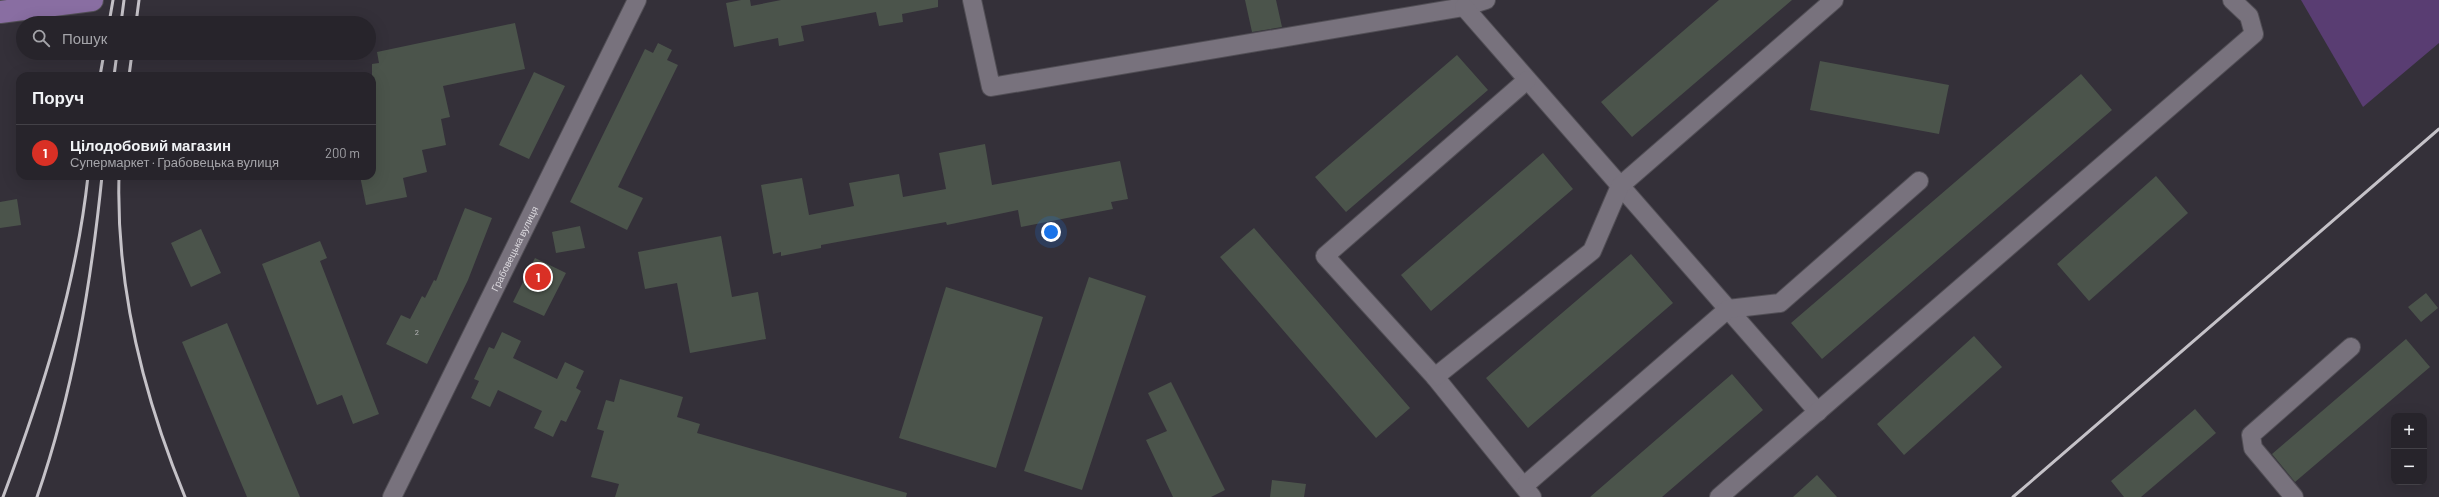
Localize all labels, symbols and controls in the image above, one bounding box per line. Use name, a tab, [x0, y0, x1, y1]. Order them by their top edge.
search box	[16, 16, 376, 60]
icon: search	[30, 27, 52, 49]
text: Пошук	[62, 29, 107, 47]
text: Поруч	[32, 87, 84, 107]
text: Цілодобовий магазин	[70, 136, 231, 154]
text: 1	[43, 145, 47, 161]
text: 200 m	[325, 145, 360, 161]
text: Супермаркет · Грабовецька вулиця	[70, 154, 279, 170]
street label: Грабовецька вулиця	[488, 204, 541, 293]
your location	[1041, 222, 1061, 242]
pin: 1	[525, 262, 551, 292]
house number: 2	[415, 327, 419, 337]
map controls	[2391, 413, 2427, 485]
button: +	[2391, 413, 2427, 449]
button: −	[2391, 449, 2427, 485]

